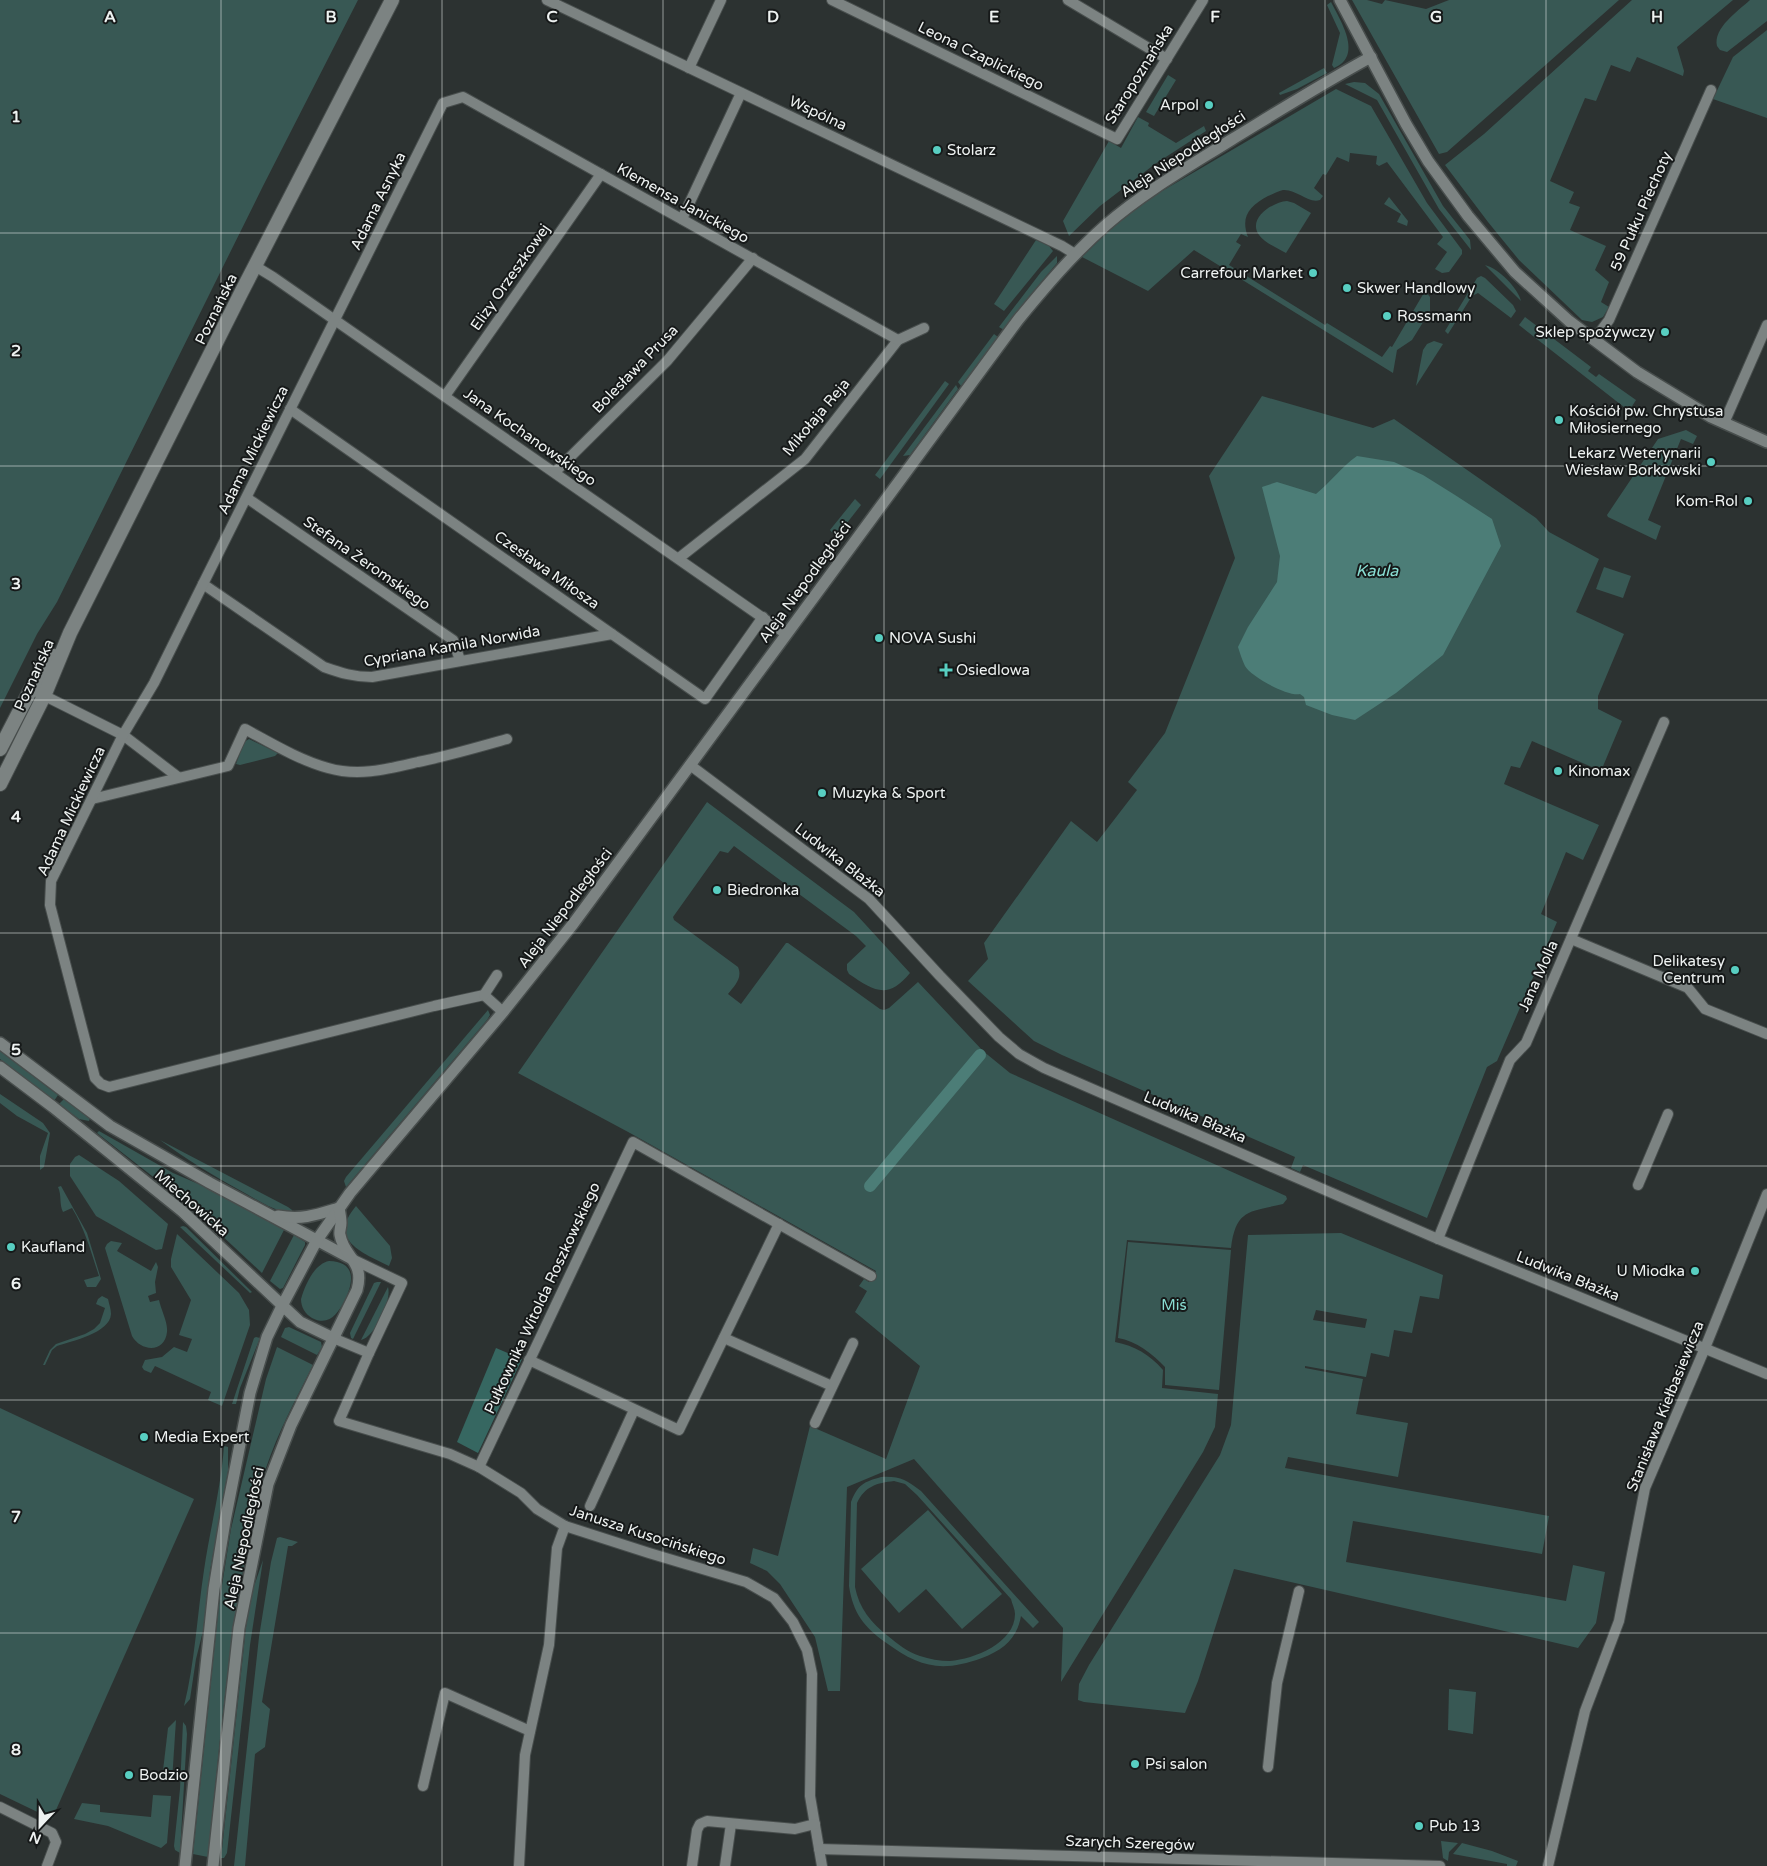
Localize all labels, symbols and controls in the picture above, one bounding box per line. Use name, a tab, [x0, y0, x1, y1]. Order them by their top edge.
text: A	[104, 7, 116, 27]
text: B	[325, 7, 337, 27]
text: C	[546, 7, 558, 27]
text: D	[767, 7, 779, 27]
text: E	[989, 7, 999, 27]
text: F	[1210, 7, 1220, 27]
text: G	[1430, 7, 1442, 27]
text: H	[1651, 7, 1663, 27]
street label: Leona Czaplickiego	[915, 18, 1047, 94]
street label: Staropoznańska	[1101, 21, 1177, 127]
street label: Wspólna	[786, 92, 850, 134]
place label: Arpol	[1160, 96, 1199, 114]
marker: Arpol	[1203, 99, 1215, 111]
text: 1	[11, 107, 21, 127]
street label: Aleja Niepodległości	[1117, 107, 1249, 201]
place label: Stolarz	[947, 141, 996, 159]
marker: Stolarz	[931, 144, 943, 156]
street label: 59 Pułku Piechoty	[1607, 148, 1675, 274]
street label: Adama Asnyka	[346, 149, 410, 253]
street label: Klemensa Janickiego	[614, 159, 752, 247]
street label: Elizy Orzeszkowej	[466, 220, 554, 334]
place label: Carrefour Market	[1180, 264, 1303, 282]
marker: Carrefour Market	[1307, 267, 1319, 279]
street label: Poznańska	[191, 271, 241, 347]
place label: Skwer Handlowy	[1357, 279, 1475, 297]
marker: Skwer Handlowy	[1341, 282, 1353, 294]
place label: Rossmann	[1397, 307, 1472, 325]
marker: Rossmann	[1381, 310, 1393, 322]
street label: Bolesława Prusa	[588, 321, 682, 417]
place label: Sklep spożywczy	[1536, 323, 1655, 341]
marker: Sklep spożywczy	[1659, 326, 1671, 338]
text: 2	[11, 341, 21, 361]
street label: Mikołaja Reja	[779, 375, 853, 459]
street label: Adama Mickiewicza	[214, 383, 292, 517]
street label: Jana Kochanowskiego	[460, 384, 600, 490]
place label: Kościół pw. Chrystusa Miłosiernego	[1569, 402, 1723, 437]
marker: Kościół pw. Chrystusa Miłosiernego	[1553, 414, 1565, 426]
place label: Lekarz Weterynarii Wiesław Borkowski	[1565, 444, 1701, 479]
marker: Lekarz Weterynarii Wiesław Borkowski	[1705, 456, 1717, 468]
place label: Kom-Rol	[1675, 492, 1738, 510]
marker: Kom-Rol	[1742, 495, 1754, 507]
street label: Stefana Żeromskiego	[300, 512, 434, 614]
street label: Aleja Niepodległości	[755, 518, 855, 646]
street label: Czesława Miłosza	[491, 527, 603, 613]
water label: Kaula	[1356, 561, 1399, 581]
text: 3	[11, 574, 21, 594]
street label: Cypriana Kamila Norwida	[362, 622, 542, 670]
place label: NOVA Sushi	[889, 629, 976, 647]
marker: NOVA Sushi	[873, 632, 885, 644]
street label: Poznańska	[10, 636, 58, 714]
place label: Osiedlowa	[956, 661, 1030, 679]
marker: Osiedlowa	[940, 664, 952, 676]
street label: Adama Mickiewicza	[33, 743, 109, 879]
place label: Kinomax	[1568, 762, 1630, 780]
marker: Kinomax	[1552, 765, 1564, 777]
place label: Muzyka & Sport	[832, 784, 946, 802]
marker: Muzyka & Sport	[816, 787, 828, 799]
text: 4	[11, 807, 21, 827]
street label: Ludwika Błażka	[791, 819, 889, 901]
street label: Aleja Niepodległości	[514, 845, 616, 971]
place label: Biedronka	[727, 881, 799, 899]
marker: Biedronka	[711, 884, 723, 896]
street label: Jana Molla	[1514, 938, 1562, 1014]
place label: Delikatesy Centrum	[1652, 952, 1725, 987]
marker: Delikatesy Centrum	[1729, 964, 1741, 976]
text: 5	[11, 1040, 21, 1060]
street label: Ludwika Błażka	[1141, 1087, 1249, 1147]
street label: Miechowicka	[151, 1166, 233, 1240]
street label: Pułkownika Witolda Roszkowskiego	[480, 1179, 604, 1417]
place label: Kaufland	[21, 1238, 85, 1256]
marker: Kaufland	[5, 1241, 17, 1253]
street label: Ludwika Błażka	[1514, 1247, 1622, 1305]
place label: U Miodka	[1617, 1262, 1685, 1280]
marker: U Miodka	[1689, 1265, 1701, 1277]
text: 6	[11, 1274, 21, 1294]
park label: Miś	[1161, 1296, 1187, 1314]
street label: Stanisława Kiełbasiewicza	[1622, 1318, 1708, 1494]
place label: Media Expert	[154, 1428, 250, 1446]
marker: Media Expert	[138, 1431, 150, 1443]
street label: Aleja Niepodległości	[220, 1465, 268, 1611]
street label: Janusza Kusocińskiego	[568, 1501, 728, 1569]
text: 7	[11, 1507, 21, 1527]
text: 8	[11, 1740, 21, 1760]
place label: Psi salon	[1145, 1755, 1207, 1773]
marker: Psi salon	[1129, 1758, 1141, 1770]
place label: Bodzio	[139, 1766, 188, 1784]
marker: Bodzio	[123, 1769, 135, 1781]
north arrow	[15, 1801, 65, 1851]
place label: Pub 13	[1429, 1817, 1480, 1835]
marker: Pub 13	[1413, 1820, 1425, 1832]
text: N	[27, 1828, 44, 1848]
street label: Szarych Szeregów	[1065, 1832, 1195, 1854]

